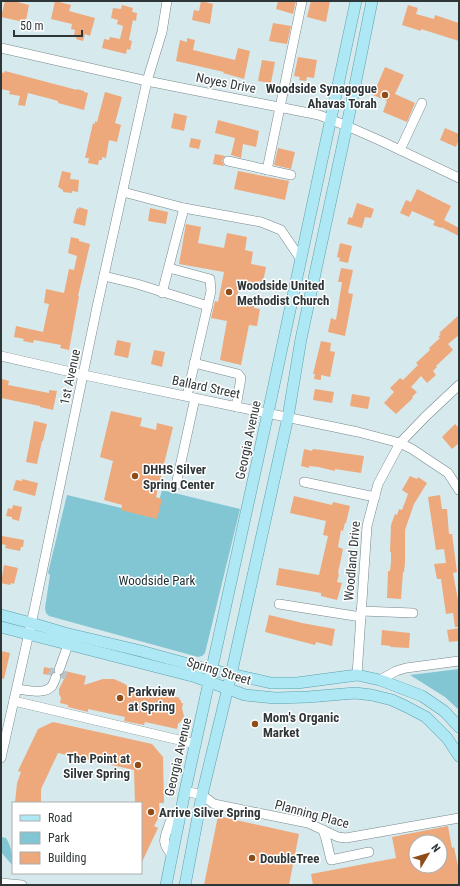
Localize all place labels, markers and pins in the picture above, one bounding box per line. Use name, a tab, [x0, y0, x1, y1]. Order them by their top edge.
place label: Woodside Synagogue Ahavas Torah	[266, 81, 377, 111]
marker: Woodside Synagogue Ahavas Torah	[380, 90, 390, 100]
place label: Woodside United Methodist Church	[237, 278, 329, 308]
marker: Woodside United Methodist Church	[224, 287, 234, 297]
place label: DHHS Silver Spring Center	[143, 462, 215, 492]
marker: DHHS Silver Spring Center	[130, 471, 140, 481]
place label: Parkview at Spring	[128, 684, 176, 714]
marker: Parkview at Spring	[115, 693, 125, 703]
place label: Mom's Organic Market	[263, 710, 339, 740]
marker: Mom's Organic Market	[250, 719, 260, 729]
place label: The Point at Silver Spring	[63, 751, 130, 781]
marker: The Point at Silver Spring	[133, 760, 143, 770]
place label: Arrive Silver Spring	[159, 805, 260, 820]
marker: Arrive Silver Spring	[146, 807, 156, 817]
place label: DoubleTree	[260, 851, 319, 866]
marker: DoubleTree	[247, 853, 257, 863]

